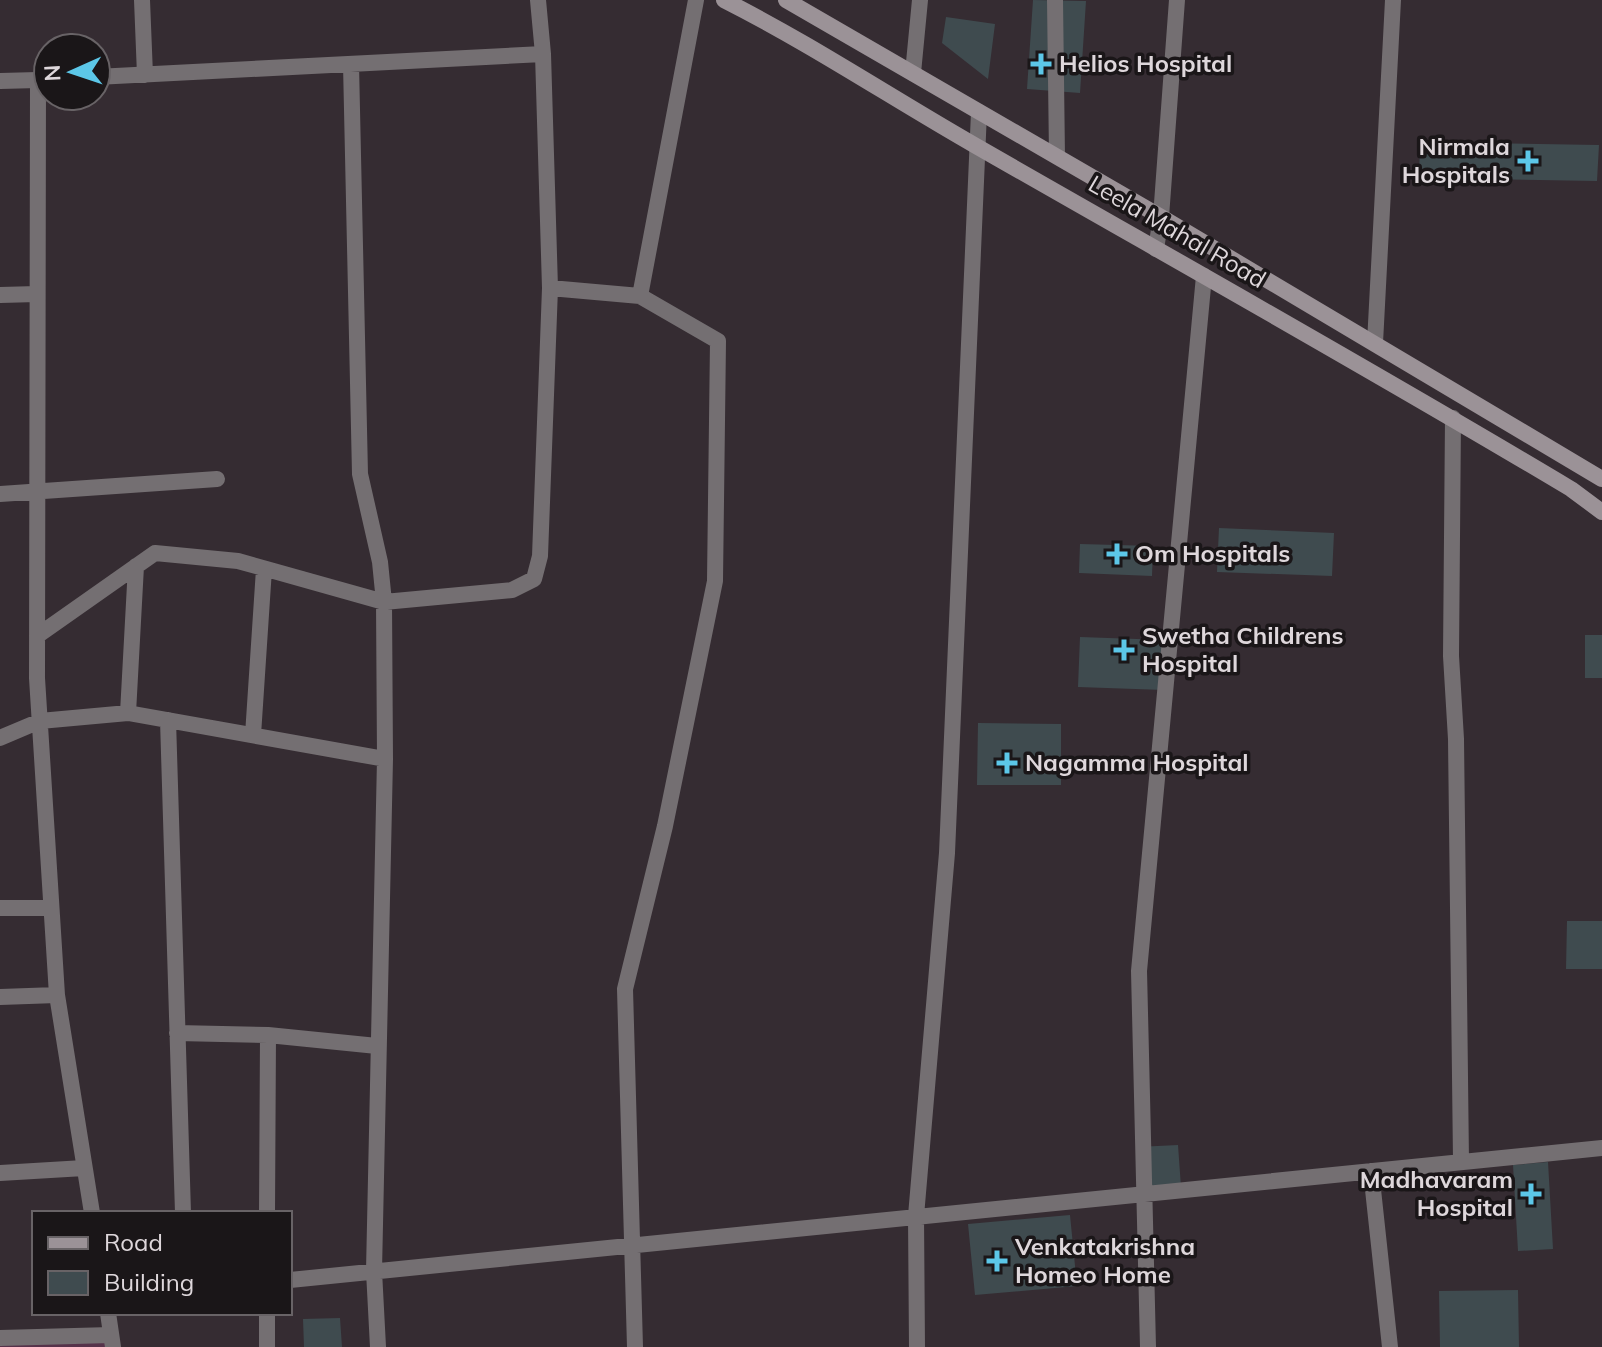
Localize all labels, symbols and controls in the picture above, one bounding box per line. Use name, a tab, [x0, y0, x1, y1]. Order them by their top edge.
north arrow	[32, 32, 112, 112]
place label: Helios Hospital	[1059, 48, 1232, 78]
marker: Helios Hospital	[1030, 53, 1052, 75]
text: N	[38, 64, 66, 82]
place label: Nirmala Hospitals	[1402, 131, 1510, 189]
marker: Nirmala Hospitals	[1517, 150, 1539, 172]
street label: Leela Mahal Road	[1084, 168, 1271, 294]
place label: Om Hospitals	[1135, 538, 1290, 568]
marker: Om Hospitals	[1106, 543, 1128, 565]
place label: Swetha Childrens Hospital	[1142, 620, 1344, 678]
marker: Swetha Childrens Hospital	[1113, 639, 1135, 661]
place label: Nagamma Hospital	[1025, 747, 1249, 777]
marker: Nagamma Hospital	[996, 752, 1018, 774]
place label: Madhavaram Hospital	[1360, 1164, 1513, 1222]
marker: Madhavaram Hospital	[1520, 1183, 1542, 1205]
legend	[32, 1211, 292, 1315]
text: Road	[104, 1227, 163, 1257]
place label: Venkatakrishna Homeo Home	[1014, 1231, 1195, 1289]
marker: Venkatakrishna Homeo Home	[986, 1250, 1008, 1272]
text: Building	[104, 1267, 194, 1297]

